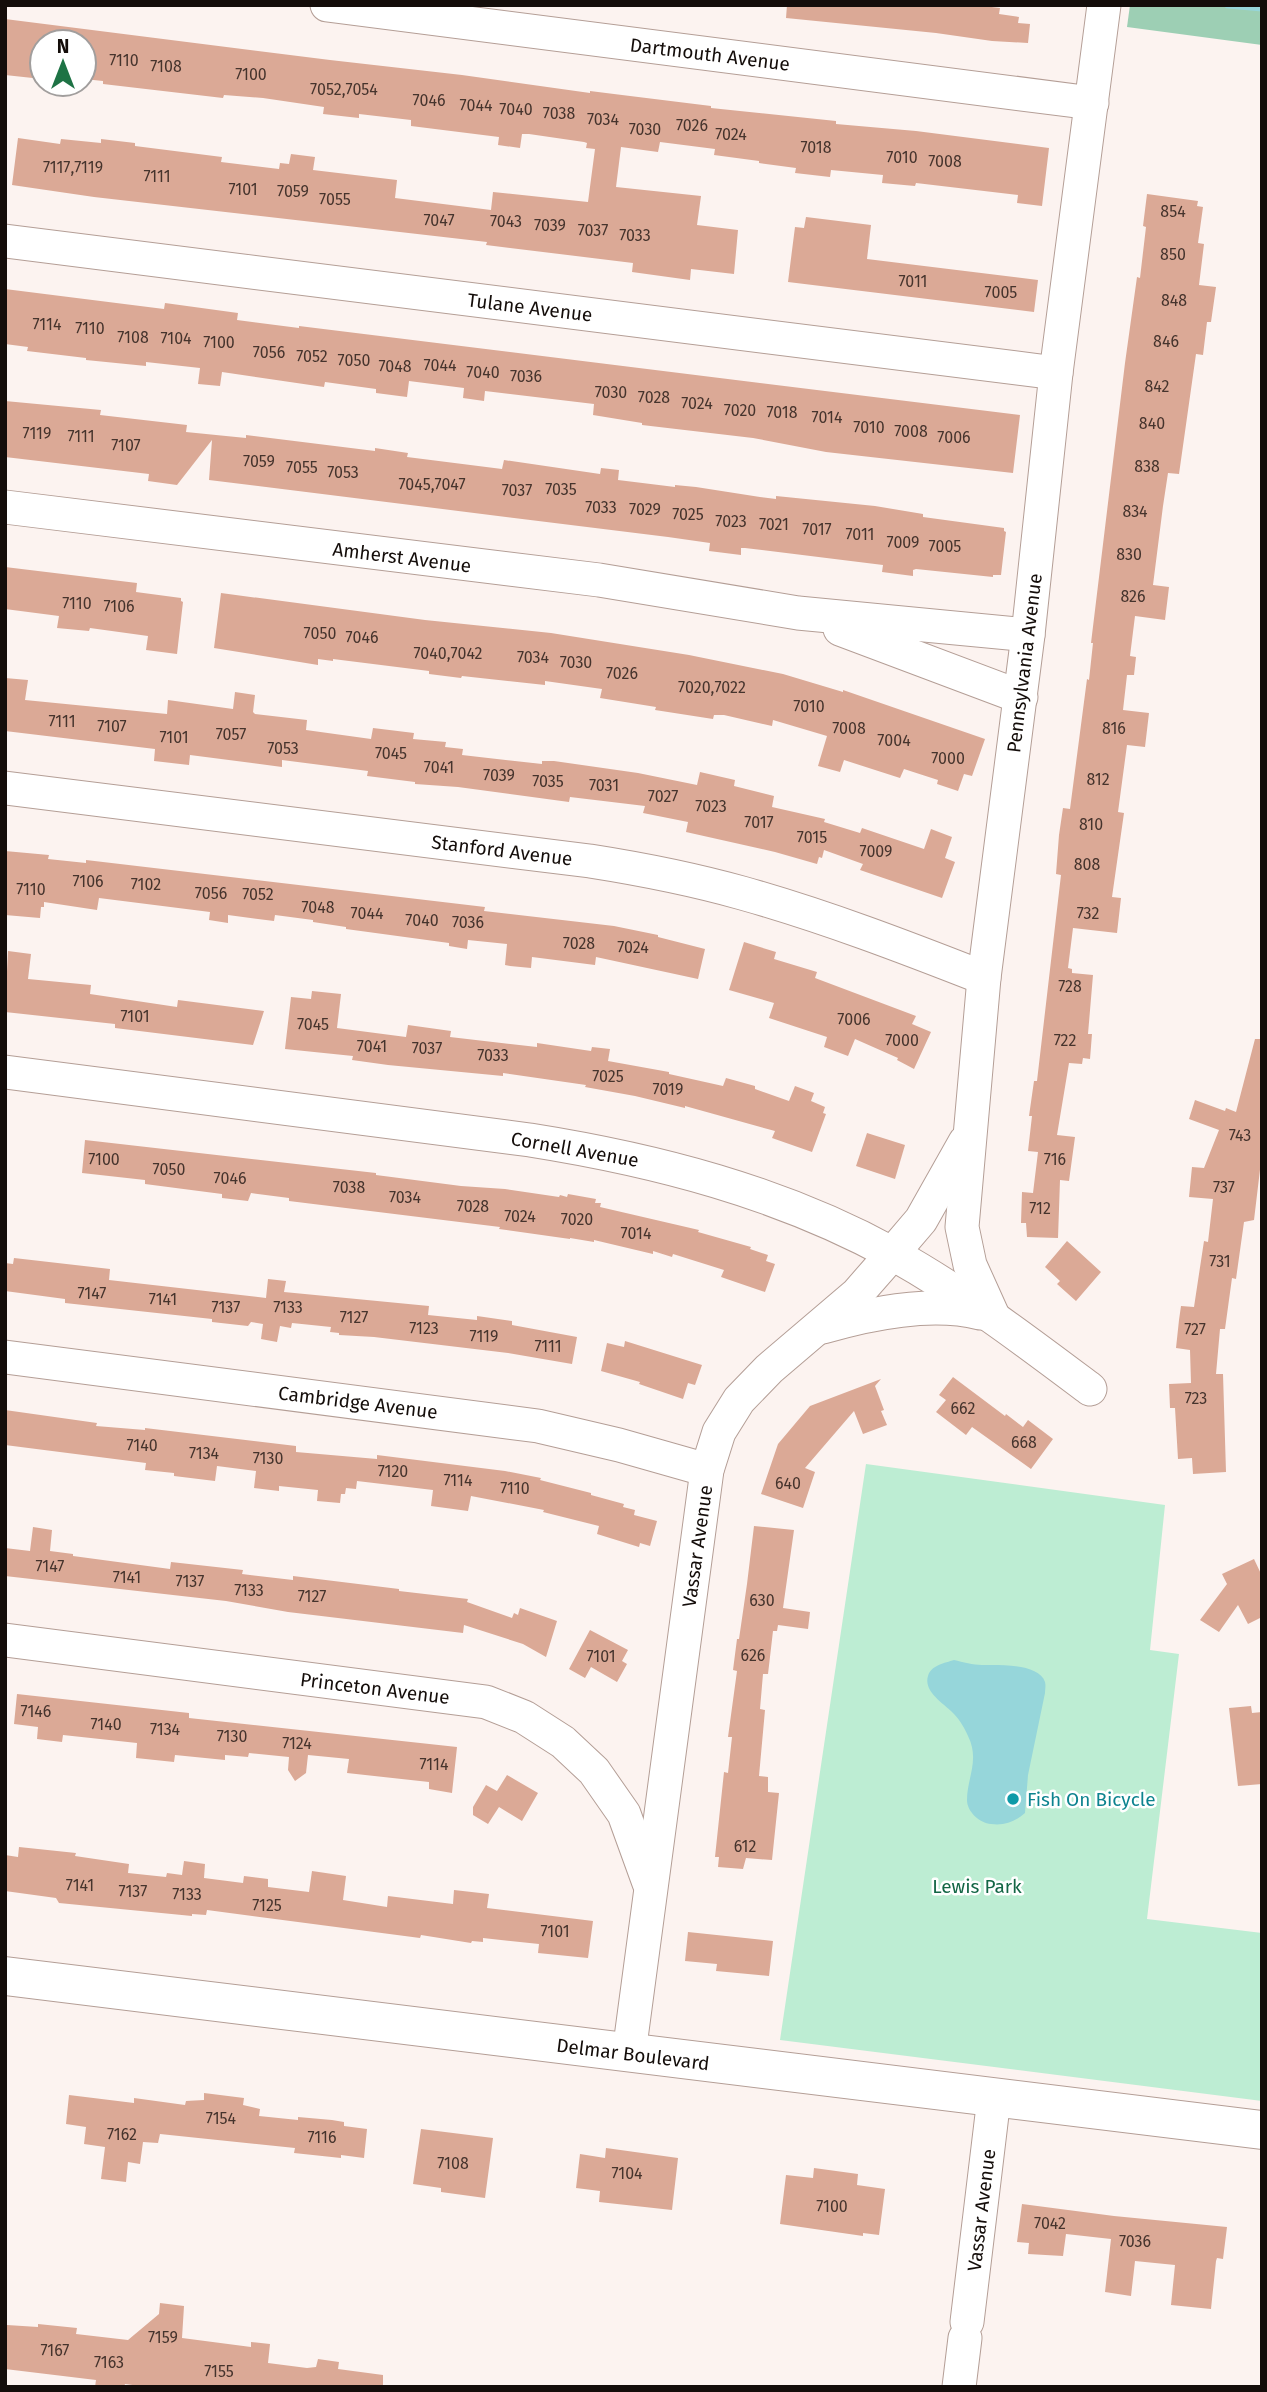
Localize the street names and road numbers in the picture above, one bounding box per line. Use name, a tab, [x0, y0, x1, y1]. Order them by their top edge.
street label: Dartmouth Avenue	[629, 33, 791, 76]
street label: Tulane Avenue	[466, 288, 594, 327]
street label: Amherst Avenue	[331, 538, 473, 577]
street label: Pennsylvania Avenue	[1002, 572, 1047, 754]
street label: Stanford Avenue	[430, 830, 574, 871]
street label: Cornell Avenue	[509, 1127, 641, 1172]
street label: Cambridge Avenue	[277, 1381, 439, 1424]
street label: Vassar Avenue	[678, 1484, 717, 1609]
street label: Princeton Avenue	[299, 1668, 451, 1709]
street label: Delmar Boulevard	[555, 2034, 711, 2075]
street label: Vassar Avenue	[963, 2148, 1000, 2273]

